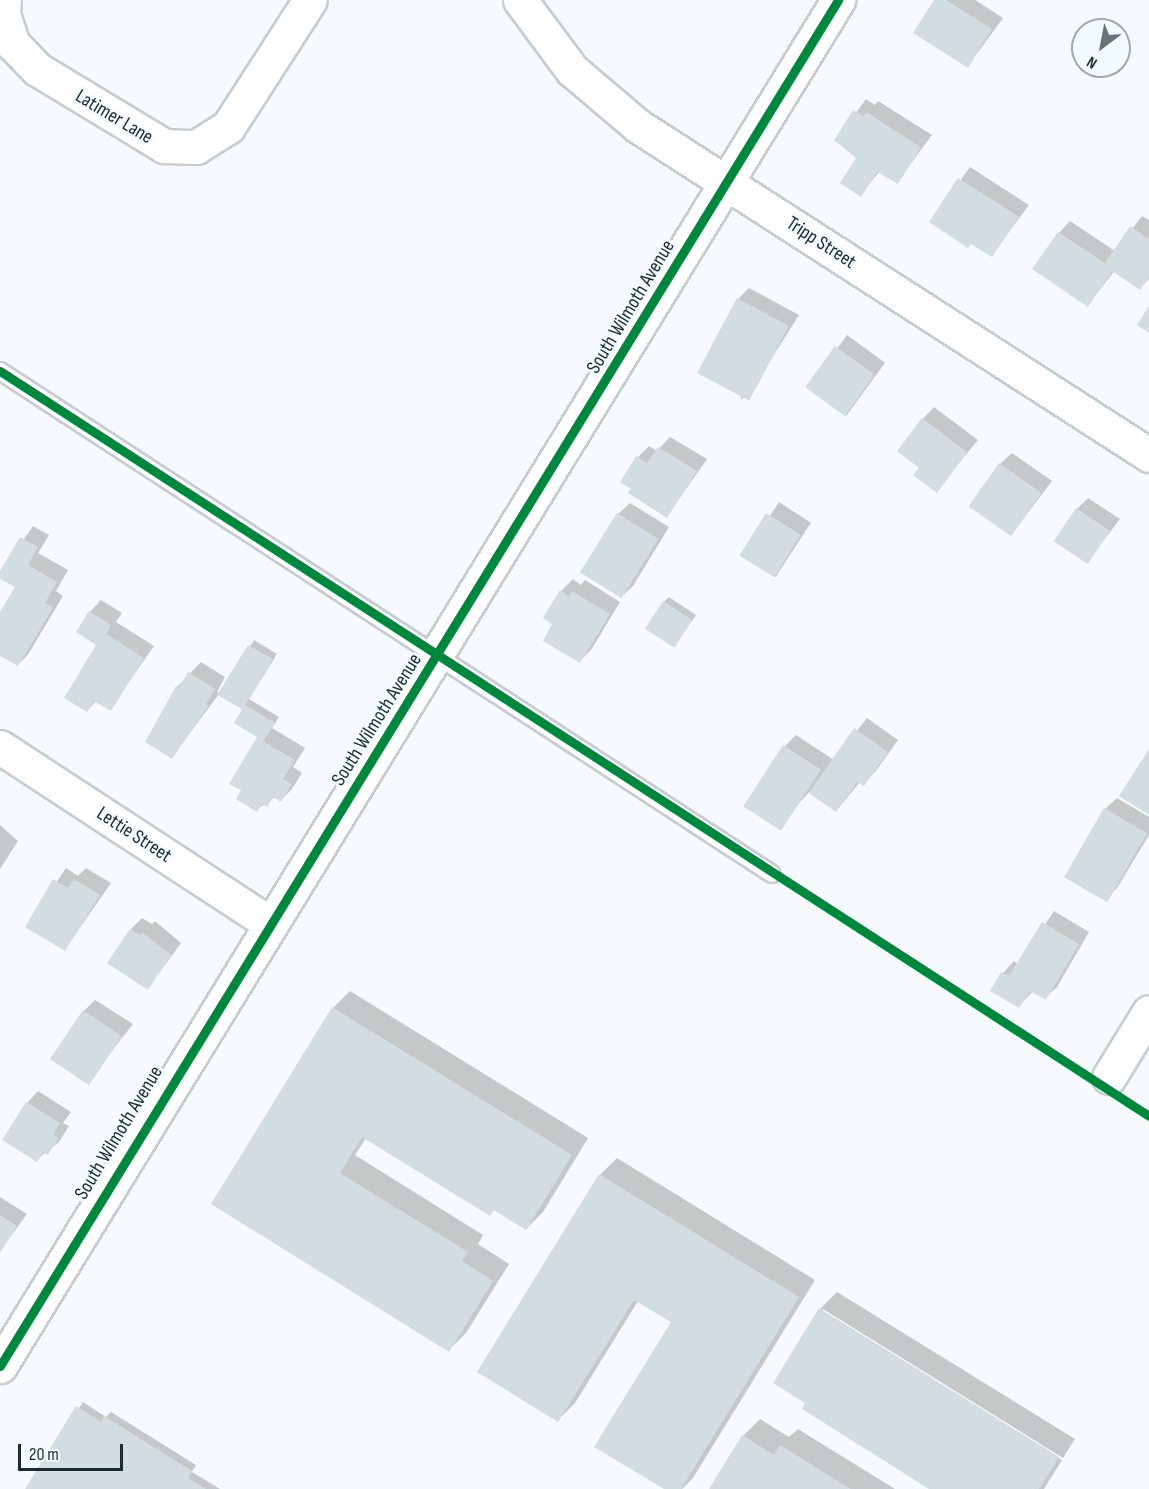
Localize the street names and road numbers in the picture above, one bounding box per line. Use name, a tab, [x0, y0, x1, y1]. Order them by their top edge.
street label: Latimer Lane	[71, 84, 157, 150]
street label: Tripp Street	[782, 212, 860, 274]
street label: South Wilmoth Avenue	[582, 236, 680, 378]
street label: South Wilmoth Avenue	[327, 649, 427, 791]
street label: Lettie Street	[92, 802, 176, 868]
street label: South Wilmoth Avenue	[70, 1062, 168, 1204]

